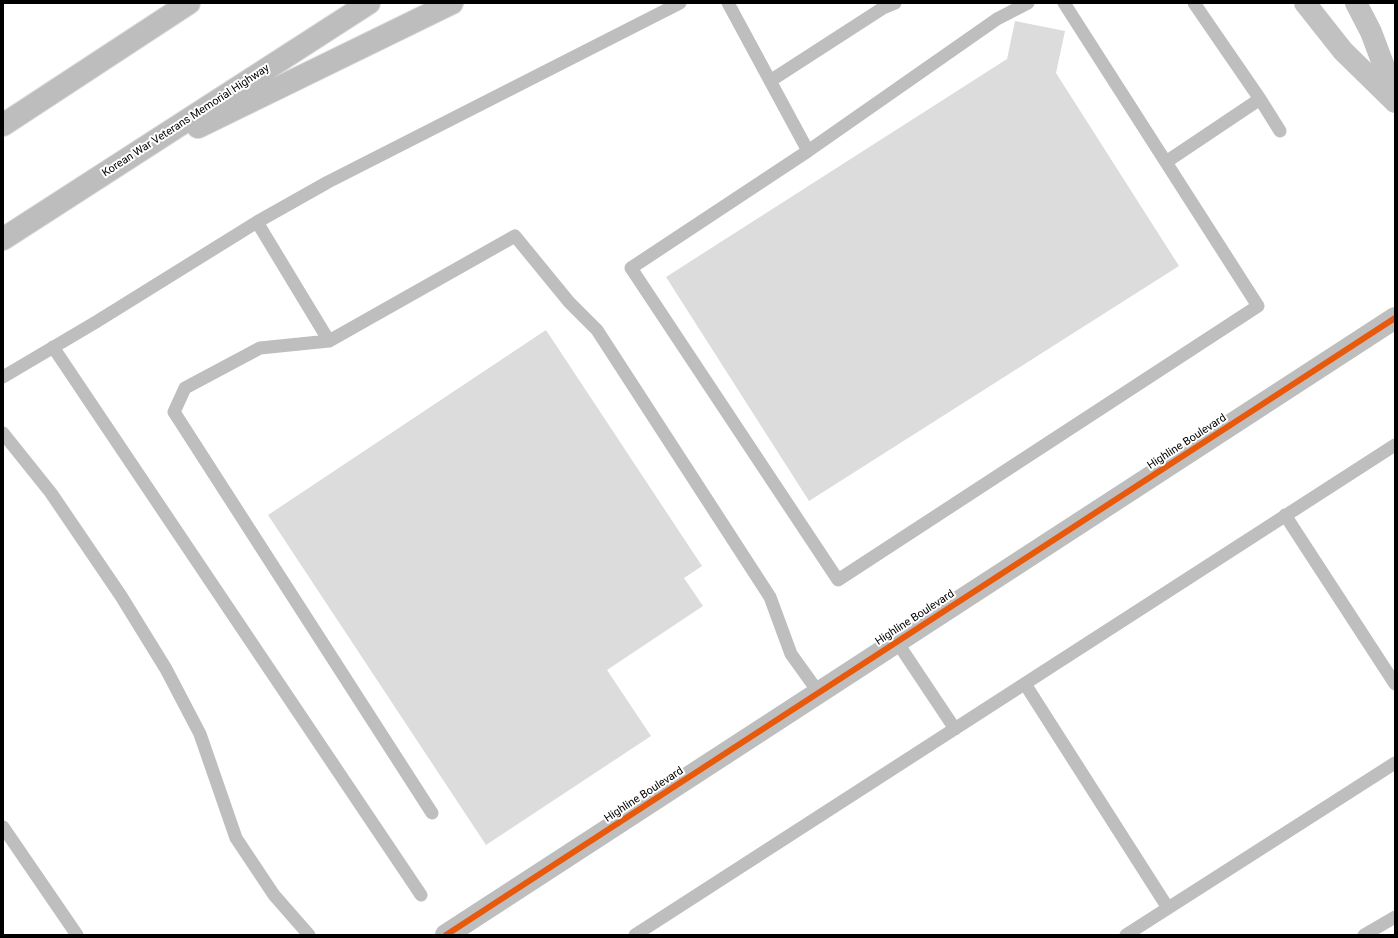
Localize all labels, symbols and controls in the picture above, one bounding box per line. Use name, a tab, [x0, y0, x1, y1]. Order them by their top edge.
street label: Korean War Veterans Memorial Highway	[100, 62, 272, 180]
street label: Highline Boulevard	[1145, 412, 1229, 472]
street label: Highline Boulevard	[873, 588, 957, 648]
street label: Highline Boulevard	[602, 765, 686, 825]

